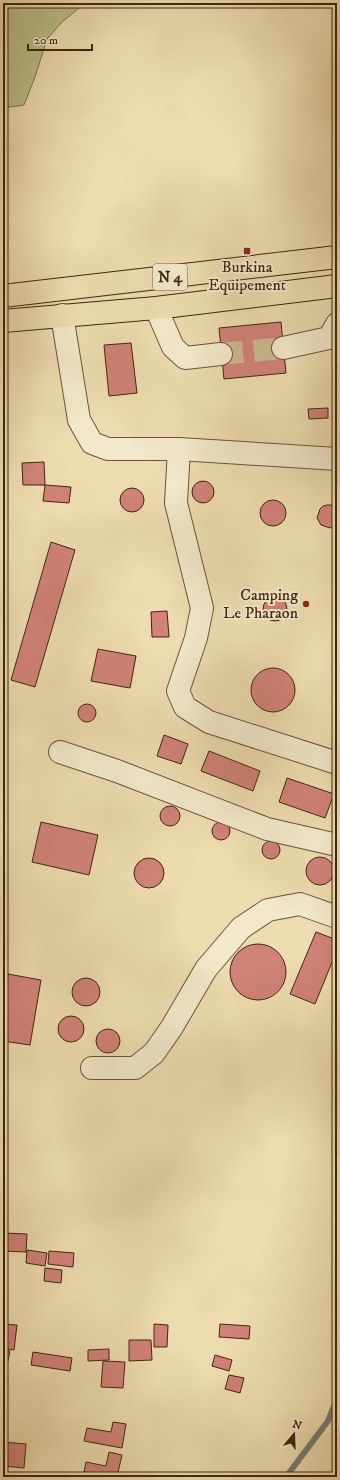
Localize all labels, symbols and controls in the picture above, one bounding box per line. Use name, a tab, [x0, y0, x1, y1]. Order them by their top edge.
scale bar	[28, 26, 92, 52]
text: 20 m	[34, 33, 58, 48]
marker: Burkina Equipement	[242, 246, 252, 256]
place label: Burkina Equipement	[208, 257, 286, 295]
road number: N 4	[153, 264, 187, 290]
place label: Camping Le Pharaon	[223, 585, 299, 623]
marker: Camping Le Pharaon	[301, 599, 311, 609]
north arrow	[274, 1414, 314, 1454]
text: N	[290, 1417, 303, 1434]

